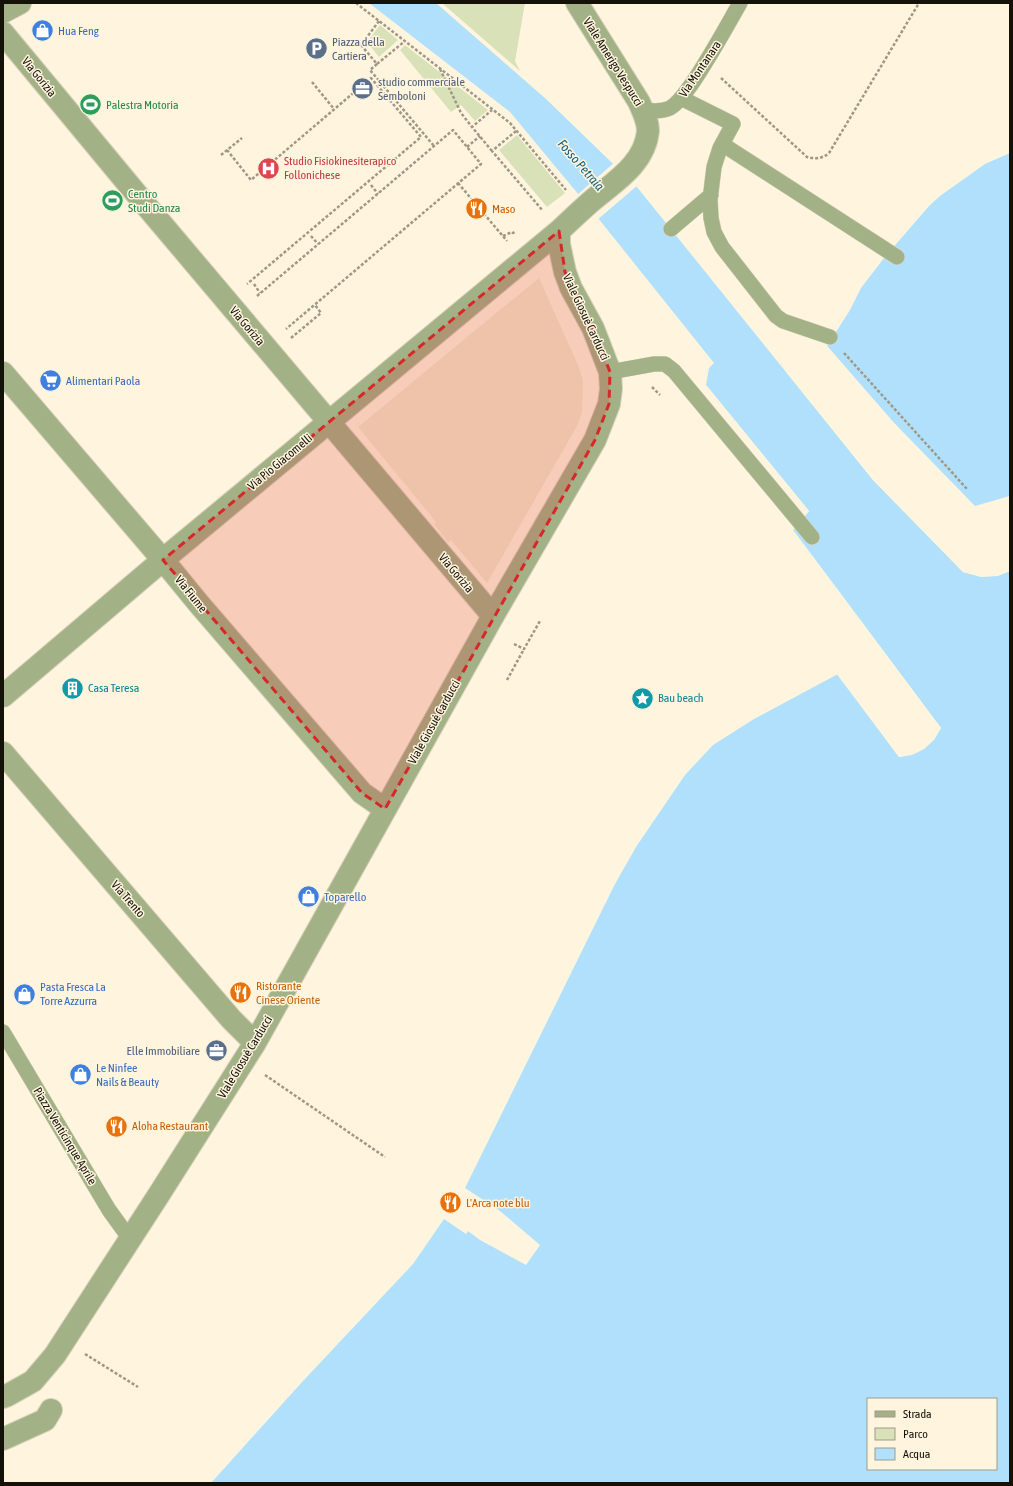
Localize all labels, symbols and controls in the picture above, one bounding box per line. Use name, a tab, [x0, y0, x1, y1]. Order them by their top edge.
street label: Viale Amerigo Vespucci	[580, 15, 646, 109]
shop icon: Hua Feng	[29, 18, 55, 44]
place label: Hua Feng	[58, 24, 100, 38]
place label: Piazza della Cartiera	[332, 35, 385, 63]
parking icon: Piazza della Cartiera	[303, 36, 329, 62]
street label: Via Montanara	[676, 38, 724, 100]
street label: Via Gorizia	[19, 54, 59, 100]
place label: studio commerciale Semboloni	[378, 75, 465, 103]
office icon: studio commerciale Semboloni	[350, 76, 376, 102]
sports icon: Palestra Motoria	[78, 92, 104, 118]
place label: Palestra Motoria	[106, 98, 178, 112]
water label: Fosso Petraia	[555, 136, 607, 194]
place label: Studio Fisiokinesiterapico Follonichese	[284, 154, 397, 182]
hospital icon: Studio Fisiokinesiterapico Follonichese	[256, 155, 282, 181]
place label: Centro Studi Danza	[128, 187, 180, 215]
sports icon: Centro Studi Danza	[99, 188, 125, 214]
restaurant icon: Maso	[463, 196, 489, 222]
place label: Maso	[492, 202, 516, 216]
street label: Viale Giosuè Carducci	[560, 271, 612, 363]
street label: Via Gorizia	[227, 304, 267, 348]
supermarket icon: Alimentari Paola	[38, 368, 64, 394]
place label: Alimentari Paola	[66, 374, 140, 388]
street label: Via Pio Giacomelli	[245, 431, 315, 493]
street label: Via Gorizia	[436, 551, 476, 595]
street label: Via Fiume	[172, 573, 210, 615]
building icon: Casa Teresa	[60, 675, 86, 701]
street label: Viale Giosuè Carducci	[405, 678, 463, 766]
place label: Casa Teresa	[88, 681, 139, 695]
place icon: Bau beach	[630, 685, 656, 711]
place label: Bau beach	[658, 691, 704, 705]
street label: Via Trento	[108, 878, 148, 921]
shop icon: Toparello	[296, 884, 322, 910]
place label: Toparello	[324, 890, 367, 904]
place label: Ristorante Cinese Oriente	[256, 979, 320, 1007]
place label: Pasta Fresca La Torre Azzurra	[40, 980, 106, 1008]
restaurant icon: Ristorante Cinese Oriente	[228, 980, 254, 1006]
shop icon: Pasta Fresca La Torre Azzurra	[11, 981, 37, 1007]
street label: Viale Giosuè Carducci	[215, 1013, 275, 1101]
office icon: Elle Immobiliare	[203, 1038, 229, 1064]
place label: Elle Immobiliare	[127, 1044, 200, 1058]
place label: Le Ninfee Nails & Beauty	[96, 1061, 159, 1089]
shop icon: Le Ninfee Nails & Beauty	[68, 1062, 94, 1088]
street label: Piazza Venticinque Aprile	[30, 1085, 100, 1187]
restaurant icon: Aloha Restaurant	[104, 1113, 130, 1139]
place label: Aloha Restaurant	[132, 1119, 209, 1133]
restaurant icon: L'Arca note blu	[437, 1190, 463, 1216]
place label: L'Arca note blu	[466, 1196, 530, 1210]
legend	[867, 1398, 997, 1470]
text: Strada	[903, 1407, 932, 1421]
text: Parco	[903, 1427, 928, 1441]
text: Acqua	[903, 1447, 930, 1461]

